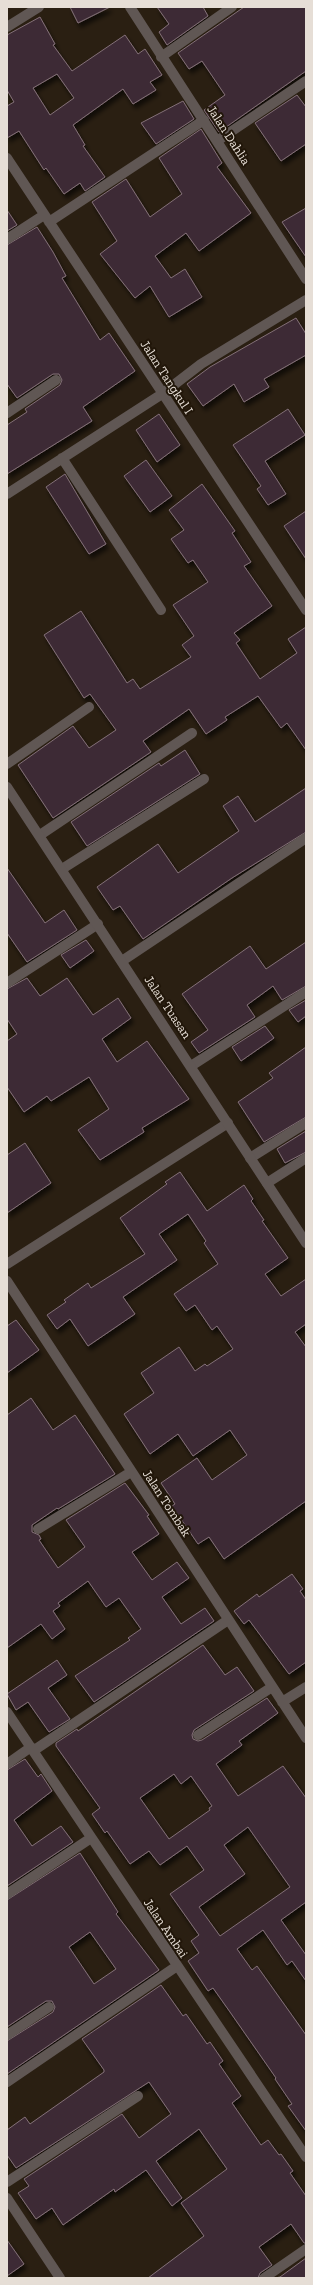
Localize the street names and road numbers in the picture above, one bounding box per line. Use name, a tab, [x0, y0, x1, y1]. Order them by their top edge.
street label: Jalan Dahlia	[204, 102, 254, 168]
street label: Jalan Tangkul I	[138, 337, 196, 417]
street label: Jalan Tuasan	[141, 973, 195, 1042]
street label: Jalan Tombak	[140, 1467, 194, 1540]
street label: Jalan Ambai	[141, 1896, 191, 1961]

